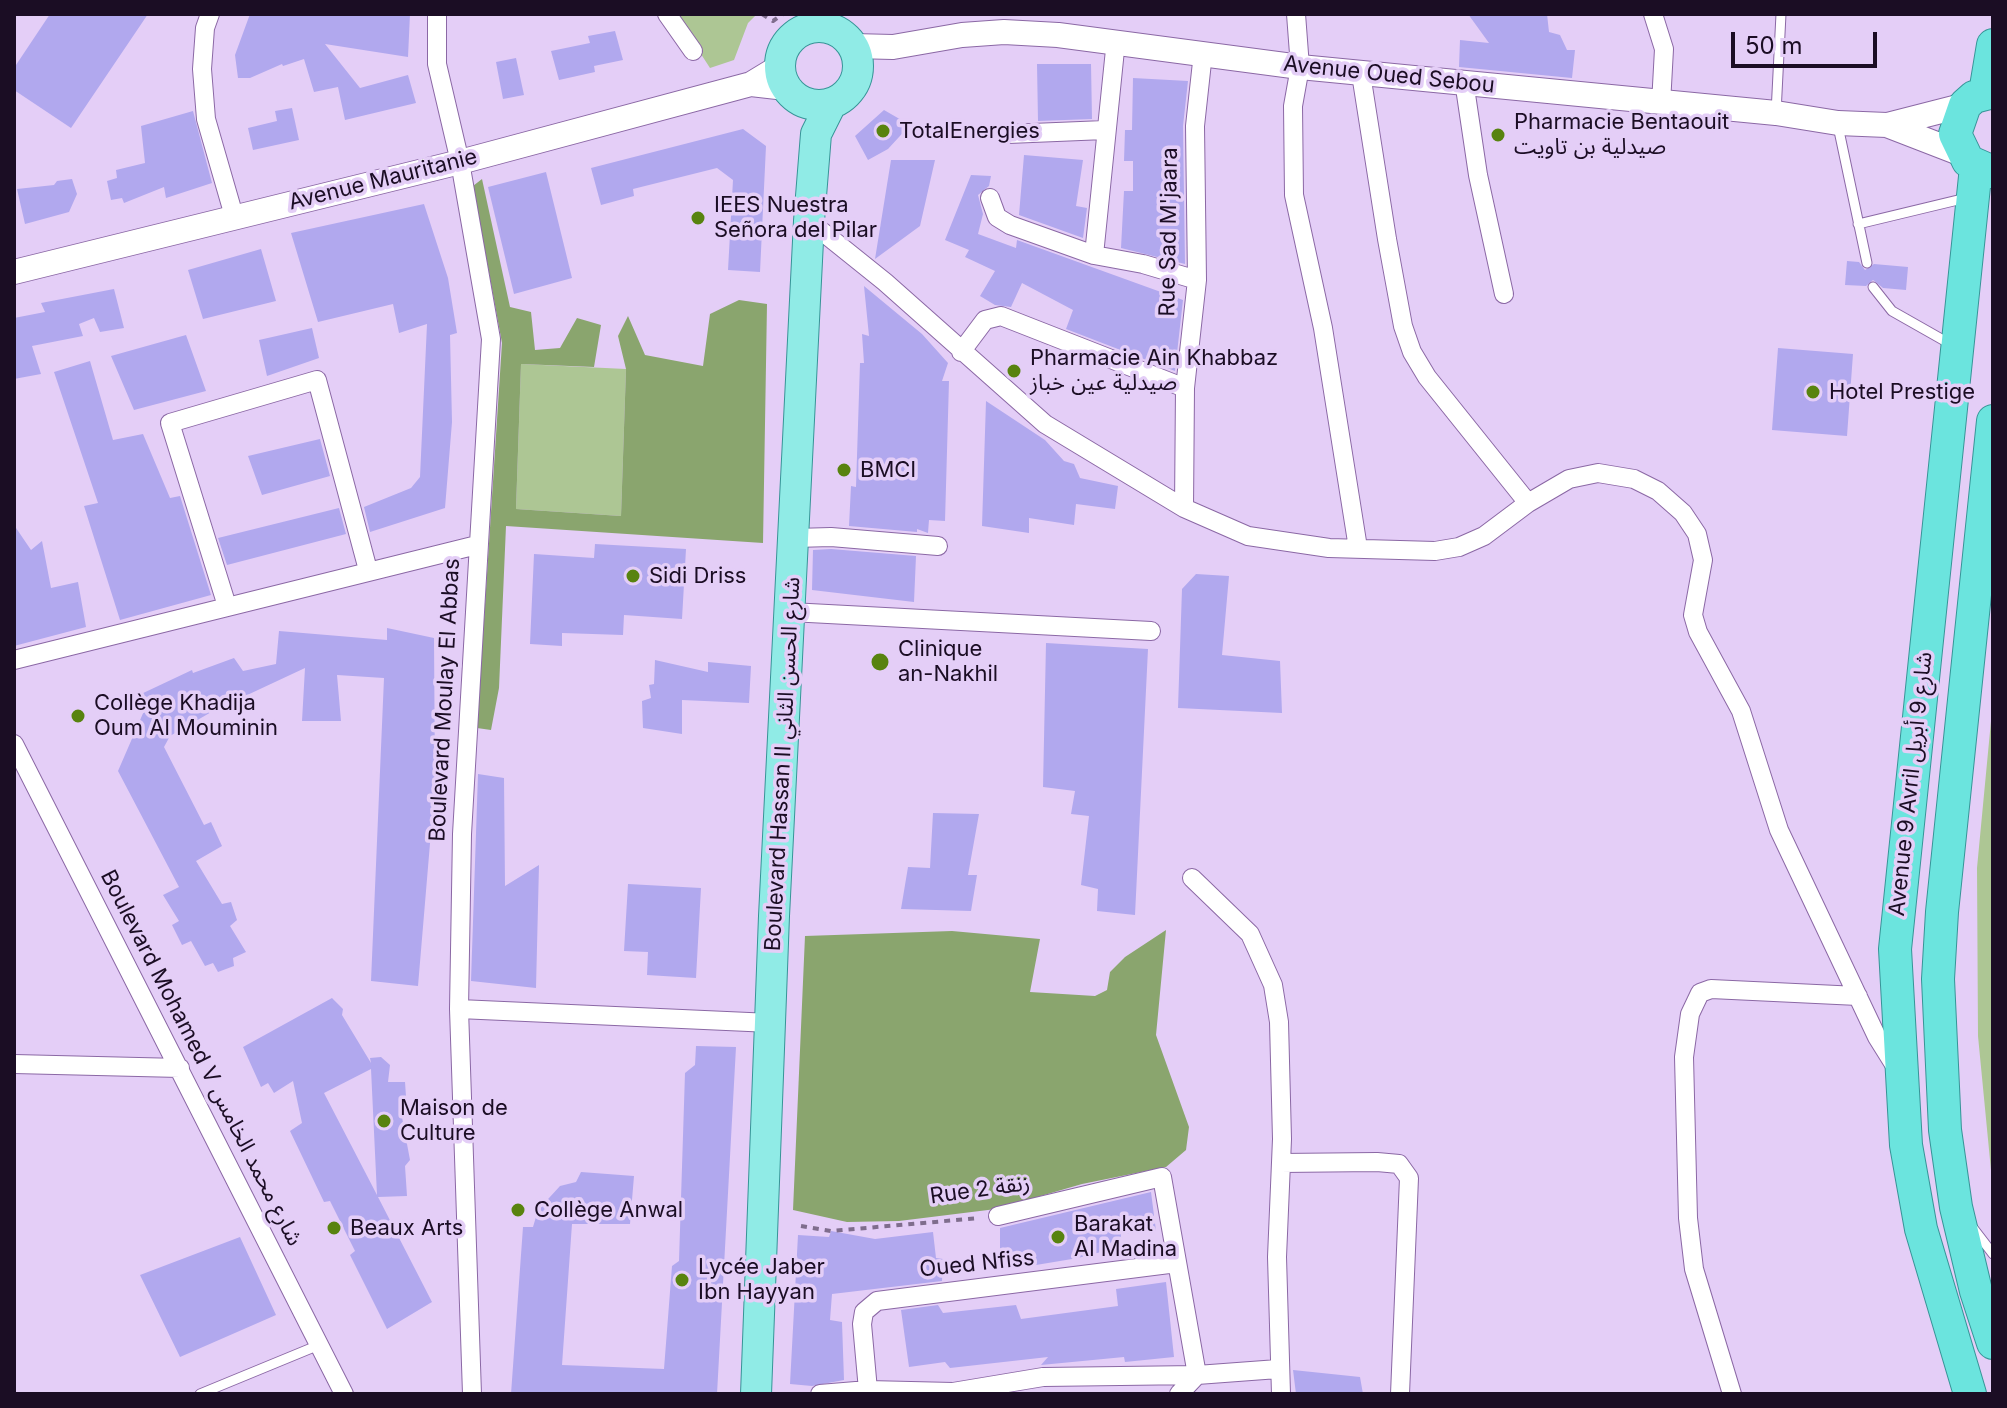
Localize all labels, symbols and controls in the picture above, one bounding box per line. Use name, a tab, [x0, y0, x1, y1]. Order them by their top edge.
scale bar	[1735, 16, 1881, 66]
text: 50 m	[1745, 31, 1803, 60]
street label: Avenue Oued Sebou	[1282, 51, 1496, 99]
place label: Pharmacie Bentaouit صيدلية بن تاويت	[1514, 109, 1729, 160]
place label: TotalEnergies	[899, 118, 1040, 144]
marker: TotalEnergies	[874, 122, 892, 140]
marker: Pharmacie Bentaouit صيدلية بن تاويت	[1489, 126, 1507, 144]
street label: Avenue Mauritanie	[286, 144, 480, 216]
street label: Rue Sad M'jaara	[1154, 147, 1184, 317]
place label: IEES Nuestra Señora del Pilar	[714, 192, 877, 244]
marker: IEES Nuestra Señora del Pilar	[689, 209, 707, 227]
place label: Pharmacie Ain Khabbaz صيدلية عين خباز	[1030, 345, 1278, 396]
marker: Pharmacie Ain Khabbaz صيدلية عين خباز	[1005, 362, 1023, 380]
place label: Hotel Prestige	[1829, 379, 1975, 405]
marker: Hotel Prestige	[1804, 383, 1822, 401]
place label: BMCI	[860, 457, 916, 483]
marker: BMCI	[835, 461, 853, 479]
street label: Boulevard Moulay El Abbas	[424, 558, 466, 842]
place label: Sidi Driss	[649, 563, 746, 589]
marker: Sidi Driss	[624, 567, 642, 585]
street label: Boulevard Hassan II شارع الحسن الثاني	[760, 576, 806, 952]
place label: Clinique an-Nakhil	[898, 636, 998, 688]
marker: Clinique an-Nakhil	[869, 651, 891, 673]
street label: Avenue 9 Avril شارع 9 أبريل	[1884, 651, 1938, 917]
place label: Collège Khadija Oum Al Mouminin	[94, 690, 278, 742]
marker: Collège Khadija Oum Al Mouminin	[69, 707, 87, 725]
street label: Boulevard Mohamed V شارع محمد الخامس	[94, 866, 308, 1250]
place label: Maison de Culture	[400, 1095, 508, 1146]
marker: Maison de Culture	[375, 1112, 393, 1130]
street label: Rue 2 زنقة	[928, 1170, 1032, 1210]
place label: Collège Anwal	[534, 1197, 683, 1223]
marker: Collège Anwal	[509, 1201, 527, 1219]
place label: Barakat Al Madina	[1074, 1211, 1177, 1262]
place label: Beaux Arts	[350, 1215, 463, 1241]
marker: Beaux Arts	[325, 1219, 343, 1237]
marker: Barakat Al Madina	[1049, 1228, 1067, 1246]
street label: Oued Nfiss	[918, 1245, 1036, 1283]
place label: Lycée Jaber Ibn Hayyan	[698, 1254, 825, 1306]
marker: Lycée Jaber Ibn Hayyan	[673, 1271, 691, 1289]

